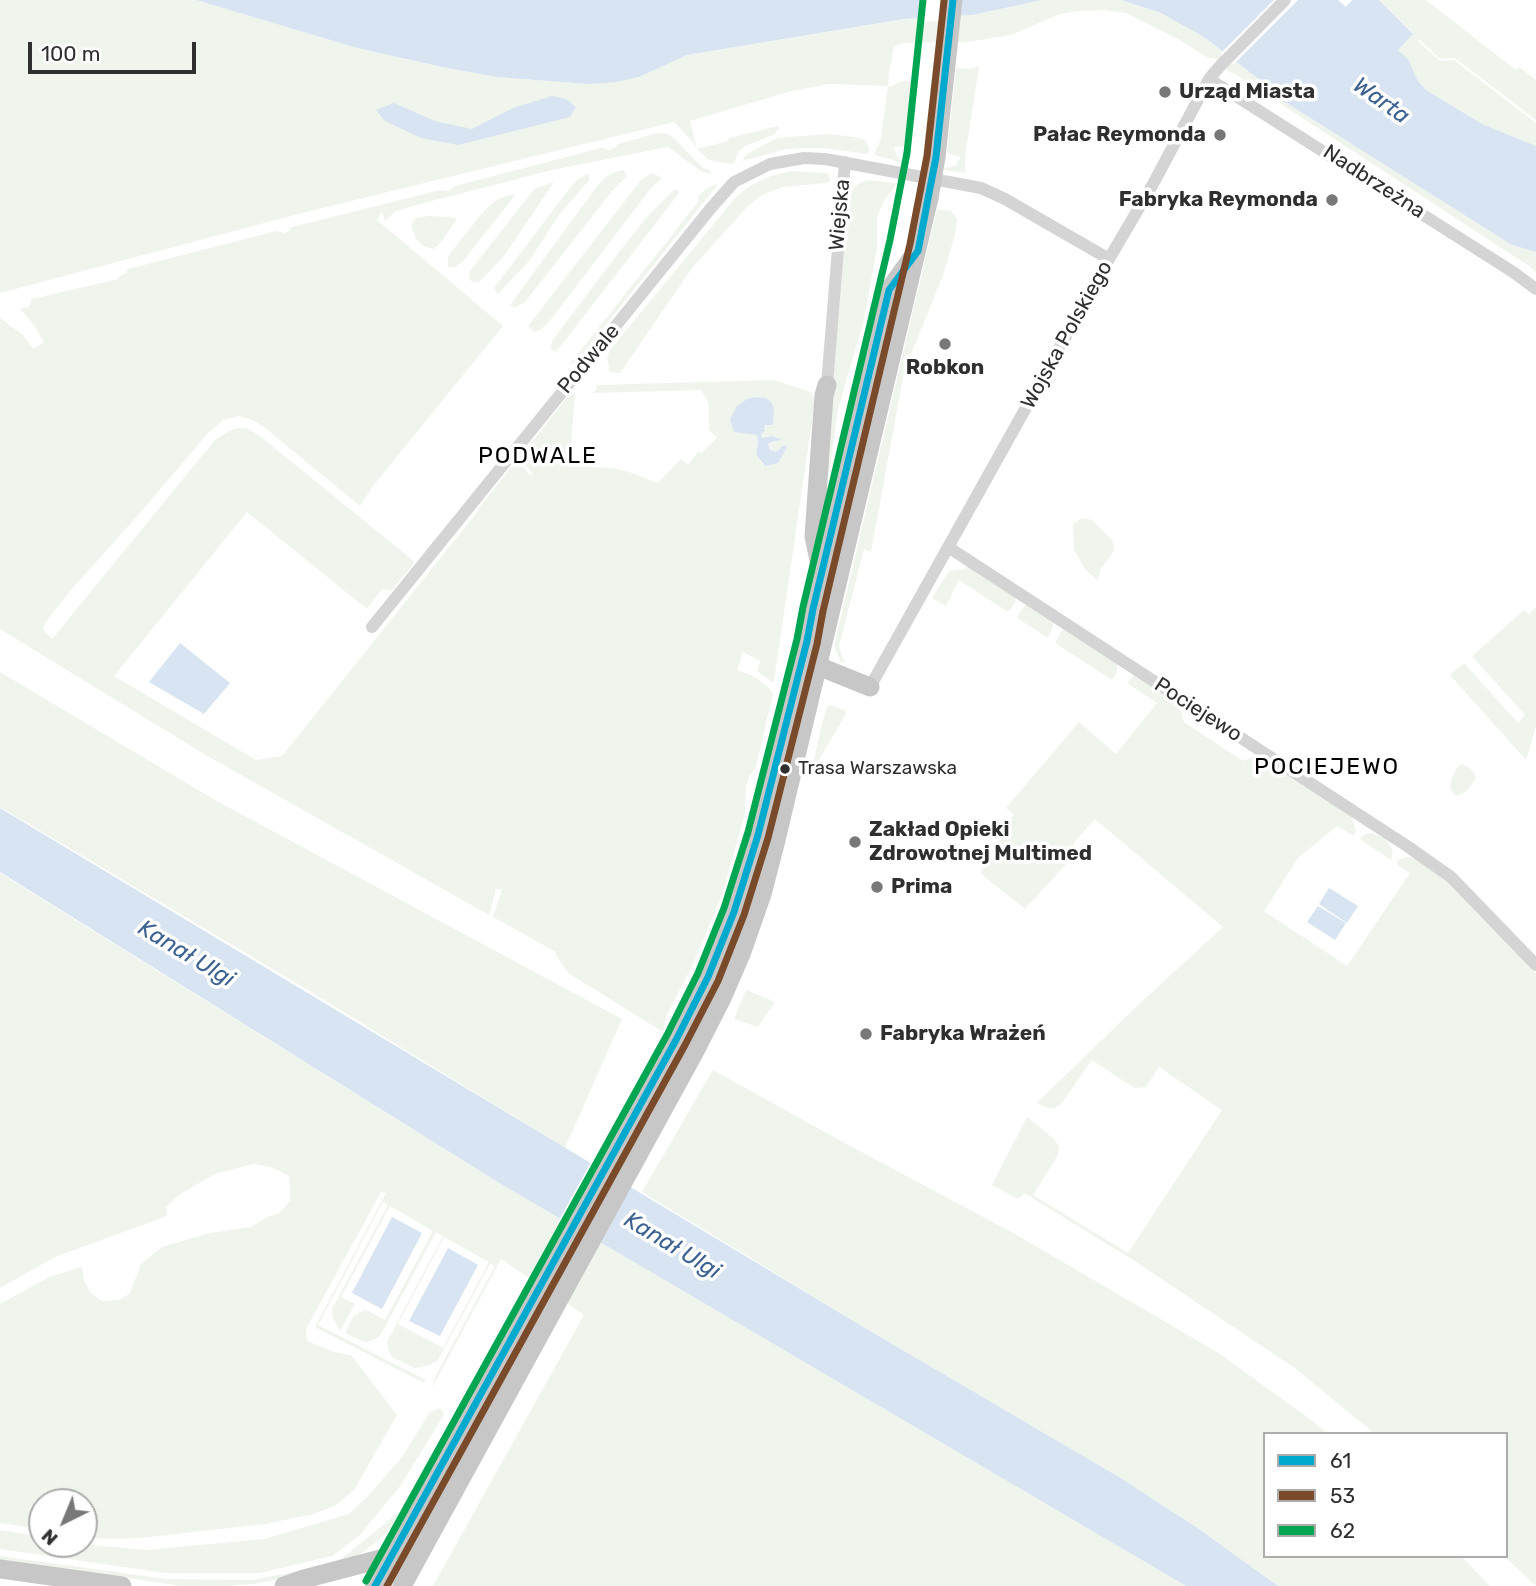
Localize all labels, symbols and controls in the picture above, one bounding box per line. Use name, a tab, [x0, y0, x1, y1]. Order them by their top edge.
scale bar	[32, 28, 200, 72]
text: 100 m	[41, 41, 100, 66]
water label: Warta	[1347, 72, 1415, 130]
place label: Urząd Miasta	[1179, 79, 1315, 105]
marker: Urząd Miasta	[1157, 84, 1173, 100]
place label: Pałac Reymonda	[1033, 122, 1206, 148]
marker: Pałac Reymonda	[1212, 127, 1228, 143]
street label: Nadbrzeżna	[1318, 140, 1430, 224]
street label: Wiejska	[824, 178, 856, 252]
place label: Fabryka Reymonda	[1119, 187, 1318, 213]
marker: Fabryka Reymonda	[1324, 192, 1340, 208]
street label: Wojska Polskiego	[1016, 257, 1118, 413]
street label: Podwale	[553, 319, 625, 399]
marker: Robkon	[937, 336, 953, 352]
place label: Robkon	[906, 355, 984, 381]
district label: PODWALE	[479, 442, 597, 470]
street label: Pociejewo	[1150, 672, 1246, 748]
district label: POCIEJEWO	[1255, 753, 1399, 781]
place label: Trasa Warszawska	[798, 758, 957, 780]
marker: Trasa Warszawska	[778, 762, 792, 776]
place label: Zakład Opieki Zdrowotnej Multimed	[869, 817, 1092, 867]
marker: Zakład Opieki Zdrowotnej Multimed	[847, 834, 863, 850]
place label: Prima	[891, 874, 952, 900]
marker: Prima	[869, 879, 885, 895]
water label: Kanał Ulgi	[133, 914, 239, 994]
place label: Fabryka Wrażeń	[880, 1021, 1046, 1047]
marker: Fabryka Wrażeń	[858, 1026, 874, 1042]
water label: Kanał Ulgi	[619, 1206, 725, 1286]
legend	[1263, 1432, 1508, 1558]
text: 61	[1330, 1448, 1351, 1473]
text: 53	[1330, 1483, 1355, 1508]
north arrow	[28, 1488, 98, 1558]
text: 62	[1330, 1518, 1355, 1543]
text: N	[37, 1524, 63, 1550]

